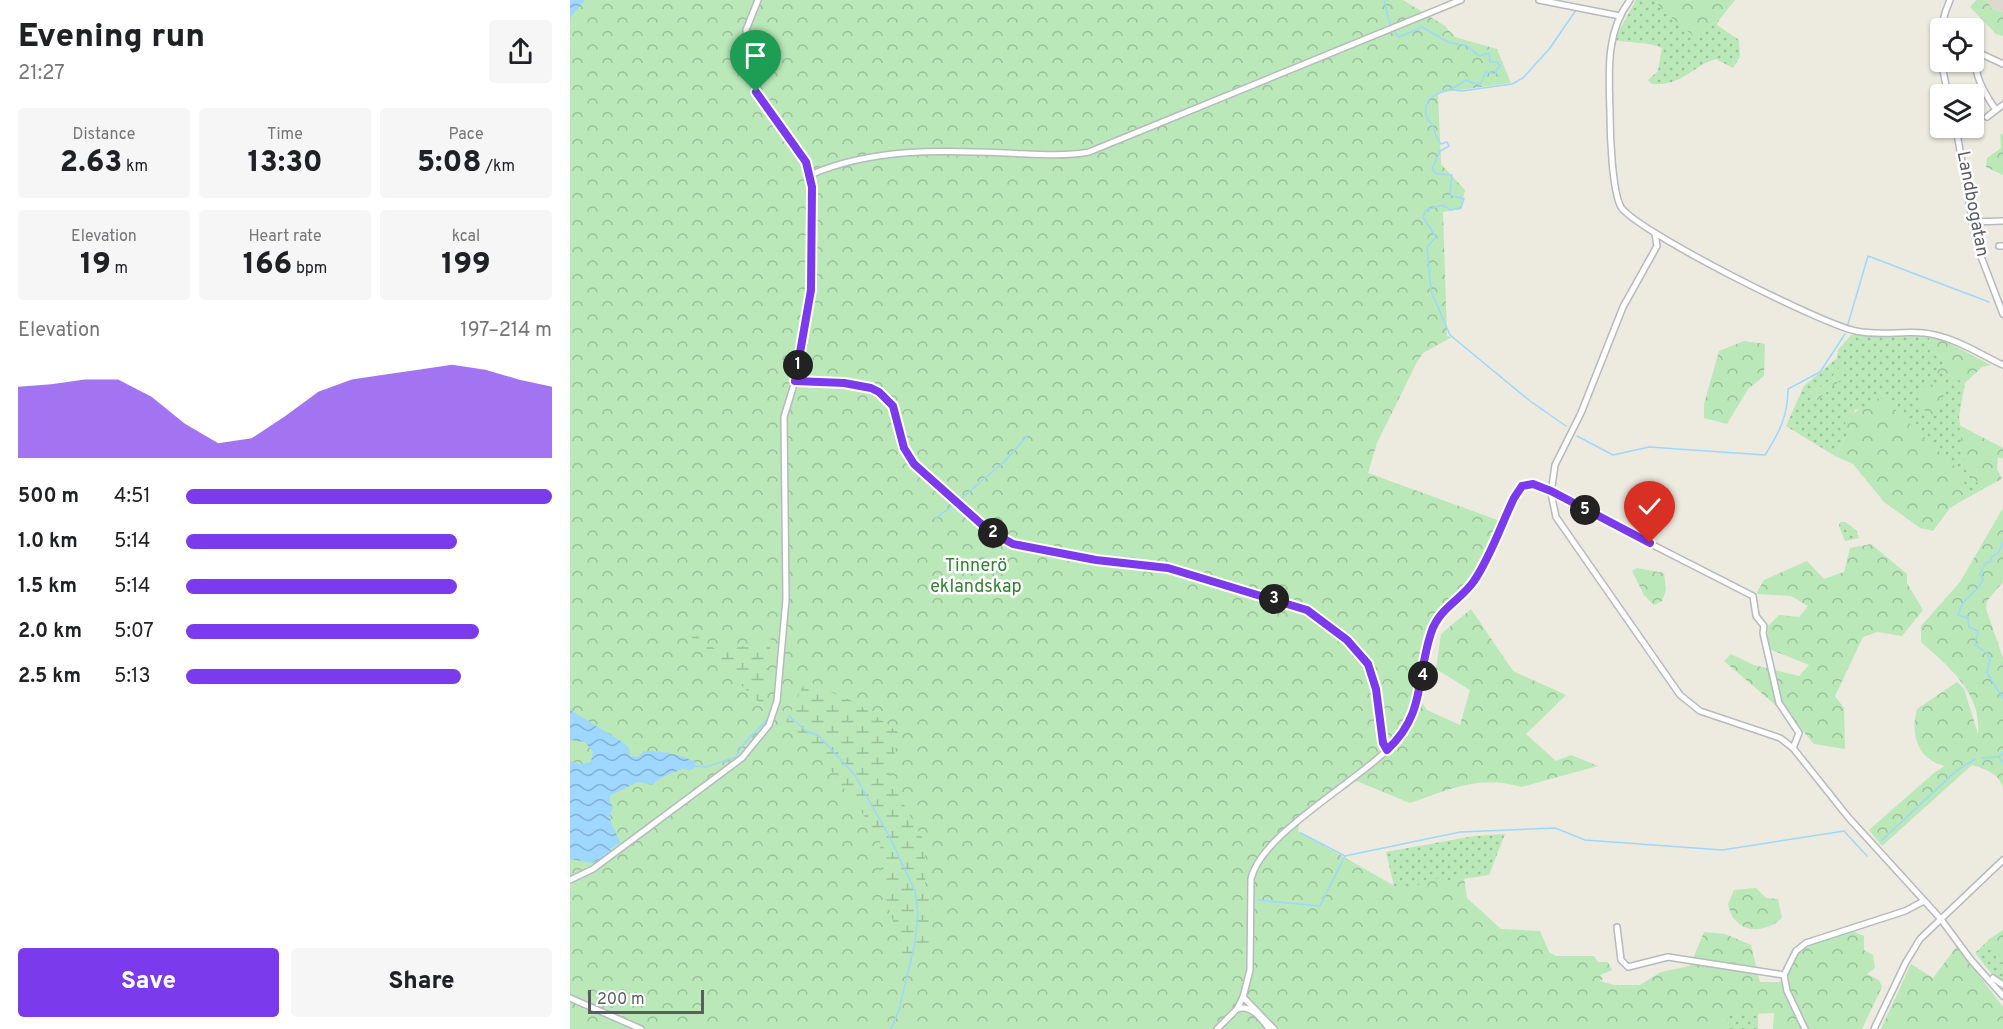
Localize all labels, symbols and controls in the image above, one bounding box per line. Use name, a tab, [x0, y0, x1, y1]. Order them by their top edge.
text: Evening run	[18, 17, 205, 59]
map controls	[1930, 18, 1984, 138]
button: locate	[1930, 18, 1984, 72]
button: share	[489, 20, 552, 83]
pin	[730, 30, 781, 92]
icon: arrive	[739, 39, 772, 72]
text: 21:27	[18, 61, 65, 87]
button: layers	[1930, 84, 1984, 138]
text: Distance	[73, 125, 135, 145]
text: Time	[267, 125, 303, 145]
text: Pace	[448, 125, 484, 145]
text: 2.63	[60, 145, 122, 182]
text: 13:30	[247, 145, 323, 182]
text: 5:08	[417, 145, 482, 182]
street label: Landbogatan	[1951, 149, 1993, 259]
text: km	[122, 157, 148, 177]
text: /km	[482, 157, 515, 177]
text: Elevation	[71, 227, 137, 247]
text: Heart rate	[248, 227, 322, 247]
text: kcal	[452, 227, 480, 247]
text: 19	[80, 247, 111, 284]
text: 166	[243, 247, 292, 284]
text: 199	[441, 247, 491, 284]
text: m	[111, 259, 128, 279]
text: bpm	[292, 259, 327, 279]
text: Elevation	[18, 318, 100, 344]
text: 197–214 m	[460, 318, 552, 344]
pin: 1	[783, 350, 813, 380]
text: 1	[795, 355, 801, 375]
pin	[1624, 481, 1675, 543]
text: 500 m	[18, 484, 79, 510]
text: 4:51	[114, 484, 151, 510]
icon: check	[1633, 490, 1666, 523]
pin: 5	[1570, 495, 1600, 525]
text: 5	[1580, 500, 1590, 520]
pin: 2	[978, 518, 1008, 548]
text: 2	[988, 523, 998, 543]
text: 1.0 km	[18, 529, 78, 555]
text: 5:14	[114, 529, 150, 555]
park label: Tinnerö eklandskap	[930, 555, 1022, 599]
text: 1.5 km	[18, 574, 77, 600]
text: 5:14	[114, 574, 150, 600]
pin: 3	[1259, 584, 1289, 614]
text: 3	[1269, 589, 1279, 609]
text: 2.0 km	[18, 619, 82, 645]
text: 5:07	[114, 619, 154, 645]
pin: 4	[1408, 661, 1438, 691]
text: 2.5 km	[18, 664, 81, 690]
text: 5:13	[114, 664, 150, 690]
text: 4	[1418, 666, 1428, 686]
button: Save	[18, 948, 279, 1017]
button: Share	[291, 948, 552, 1017]
scale bar	[588, 987, 704, 1014]
text: 200 m	[597, 990, 645, 1010]

